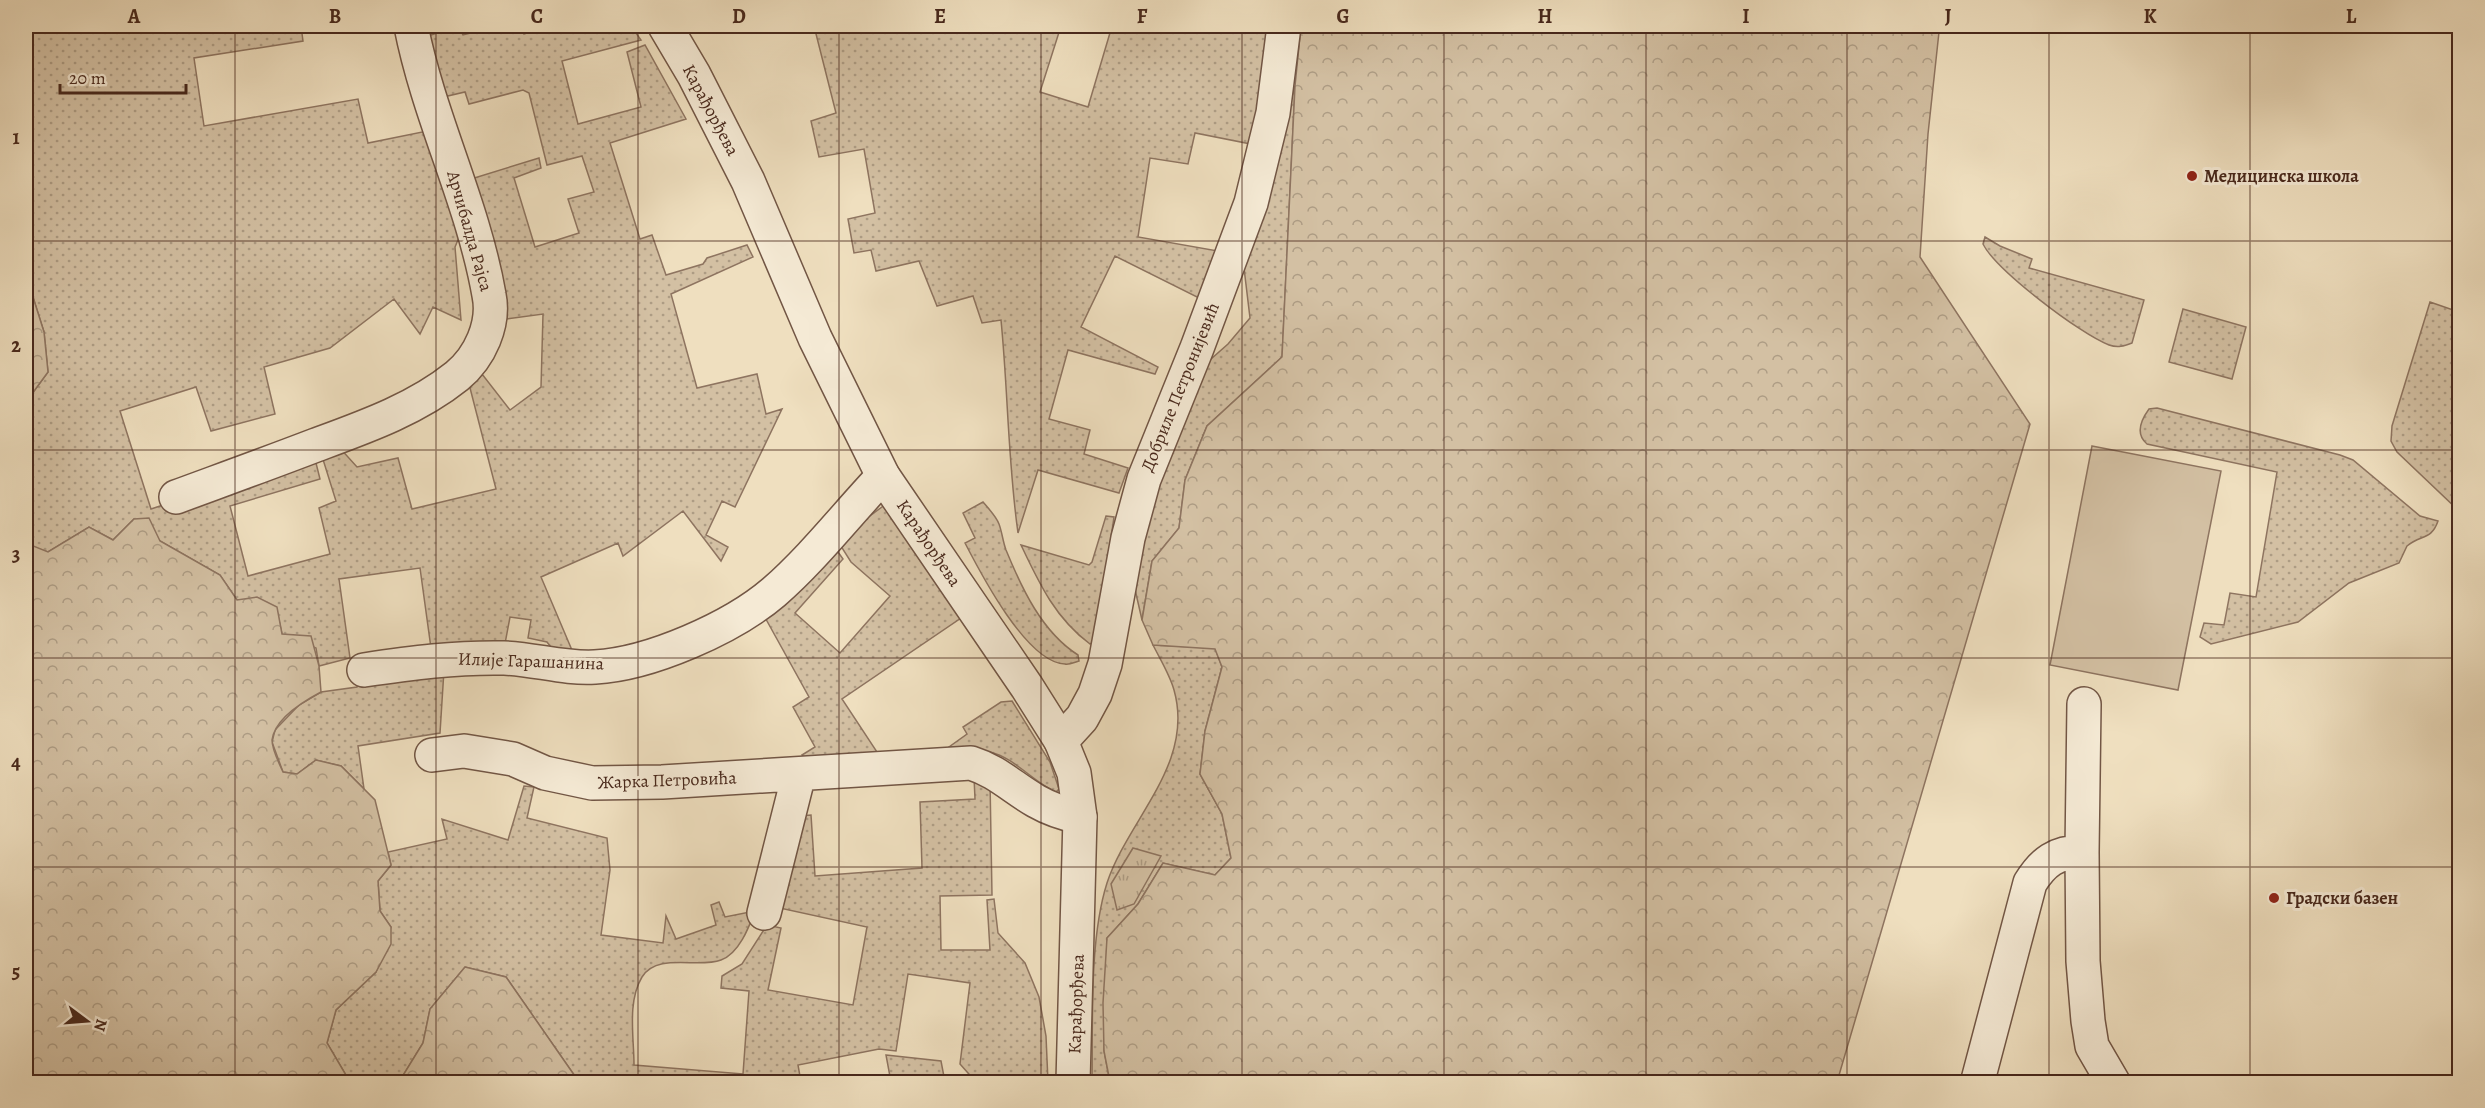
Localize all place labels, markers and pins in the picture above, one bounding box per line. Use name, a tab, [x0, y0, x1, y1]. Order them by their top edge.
place label: Медицинска школа	[2204, 164, 2359, 188]
marker: Медицинска школа	[2185, 169, 2199, 183]
place label: Градски базен	[2286, 886, 2398, 910]
marker: Градски базен	[2267, 891, 2281, 905]

